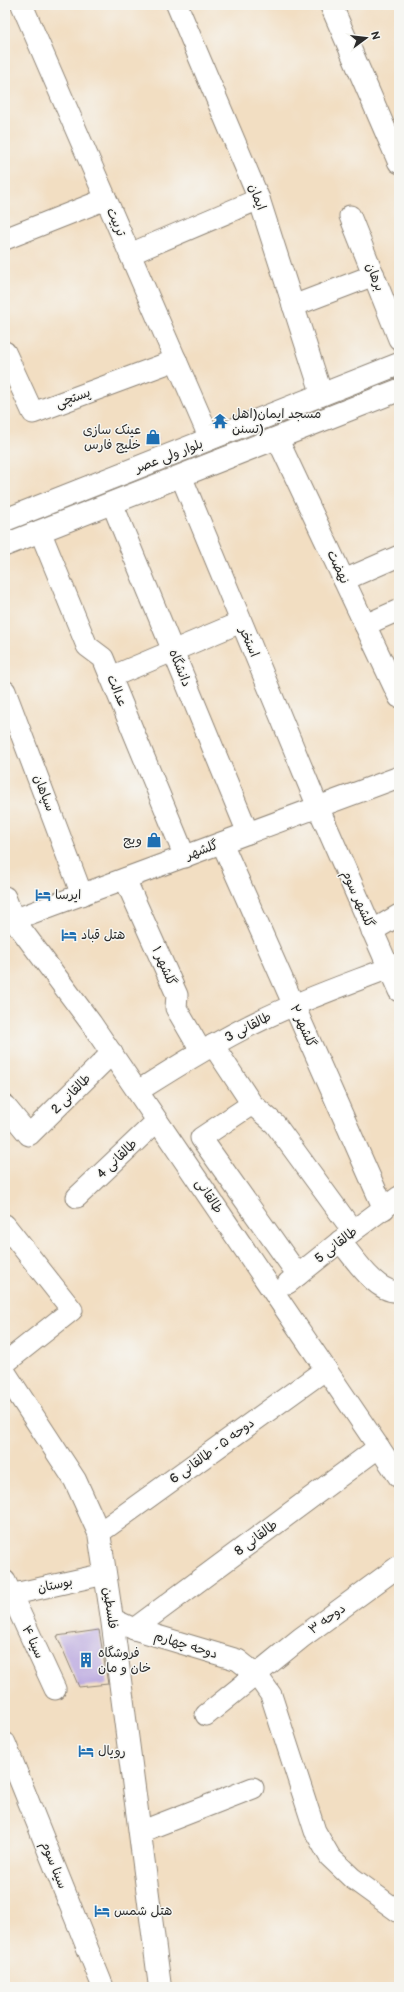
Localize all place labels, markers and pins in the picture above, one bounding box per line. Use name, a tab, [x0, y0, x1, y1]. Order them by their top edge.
place label: مسجد ایمان(اهل تسنن)	[232, 406, 321, 437]
temple icon: مسجد ایمان(اهل تسنن)	[211, 412, 229, 430]
place label: عینک سازی خلیج فارس	[83, 422, 141, 454]
shop icon: عینک سازی خلیج فارس	[144, 428, 162, 446]
shop icon: ویچ	[145, 831, 163, 849]
place label: ویچ	[123, 832, 142, 849]
hotel icon: ایرسا	[34, 886, 52, 904]
place label: ایرسا	[55, 887, 81, 903]
hotel icon: هتل قباد	[60, 926, 78, 944]
place label: هتل قباد	[81, 927, 125, 943]
place label: فروشگاه خان و مان	[98, 1645, 151, 1676]
building icon: فروشگاه خان و مان	[77, 1651, 95, 1669]
hotel icon: رویال	[77, 1742, 95, 1760]
place label: رویال	[98, 1743, 126, 1759]
hotel icon: هتل شمس	[93, 1902, 111, 1920]
place label: هتل شمس	[114, 1903, 172, 1919]

